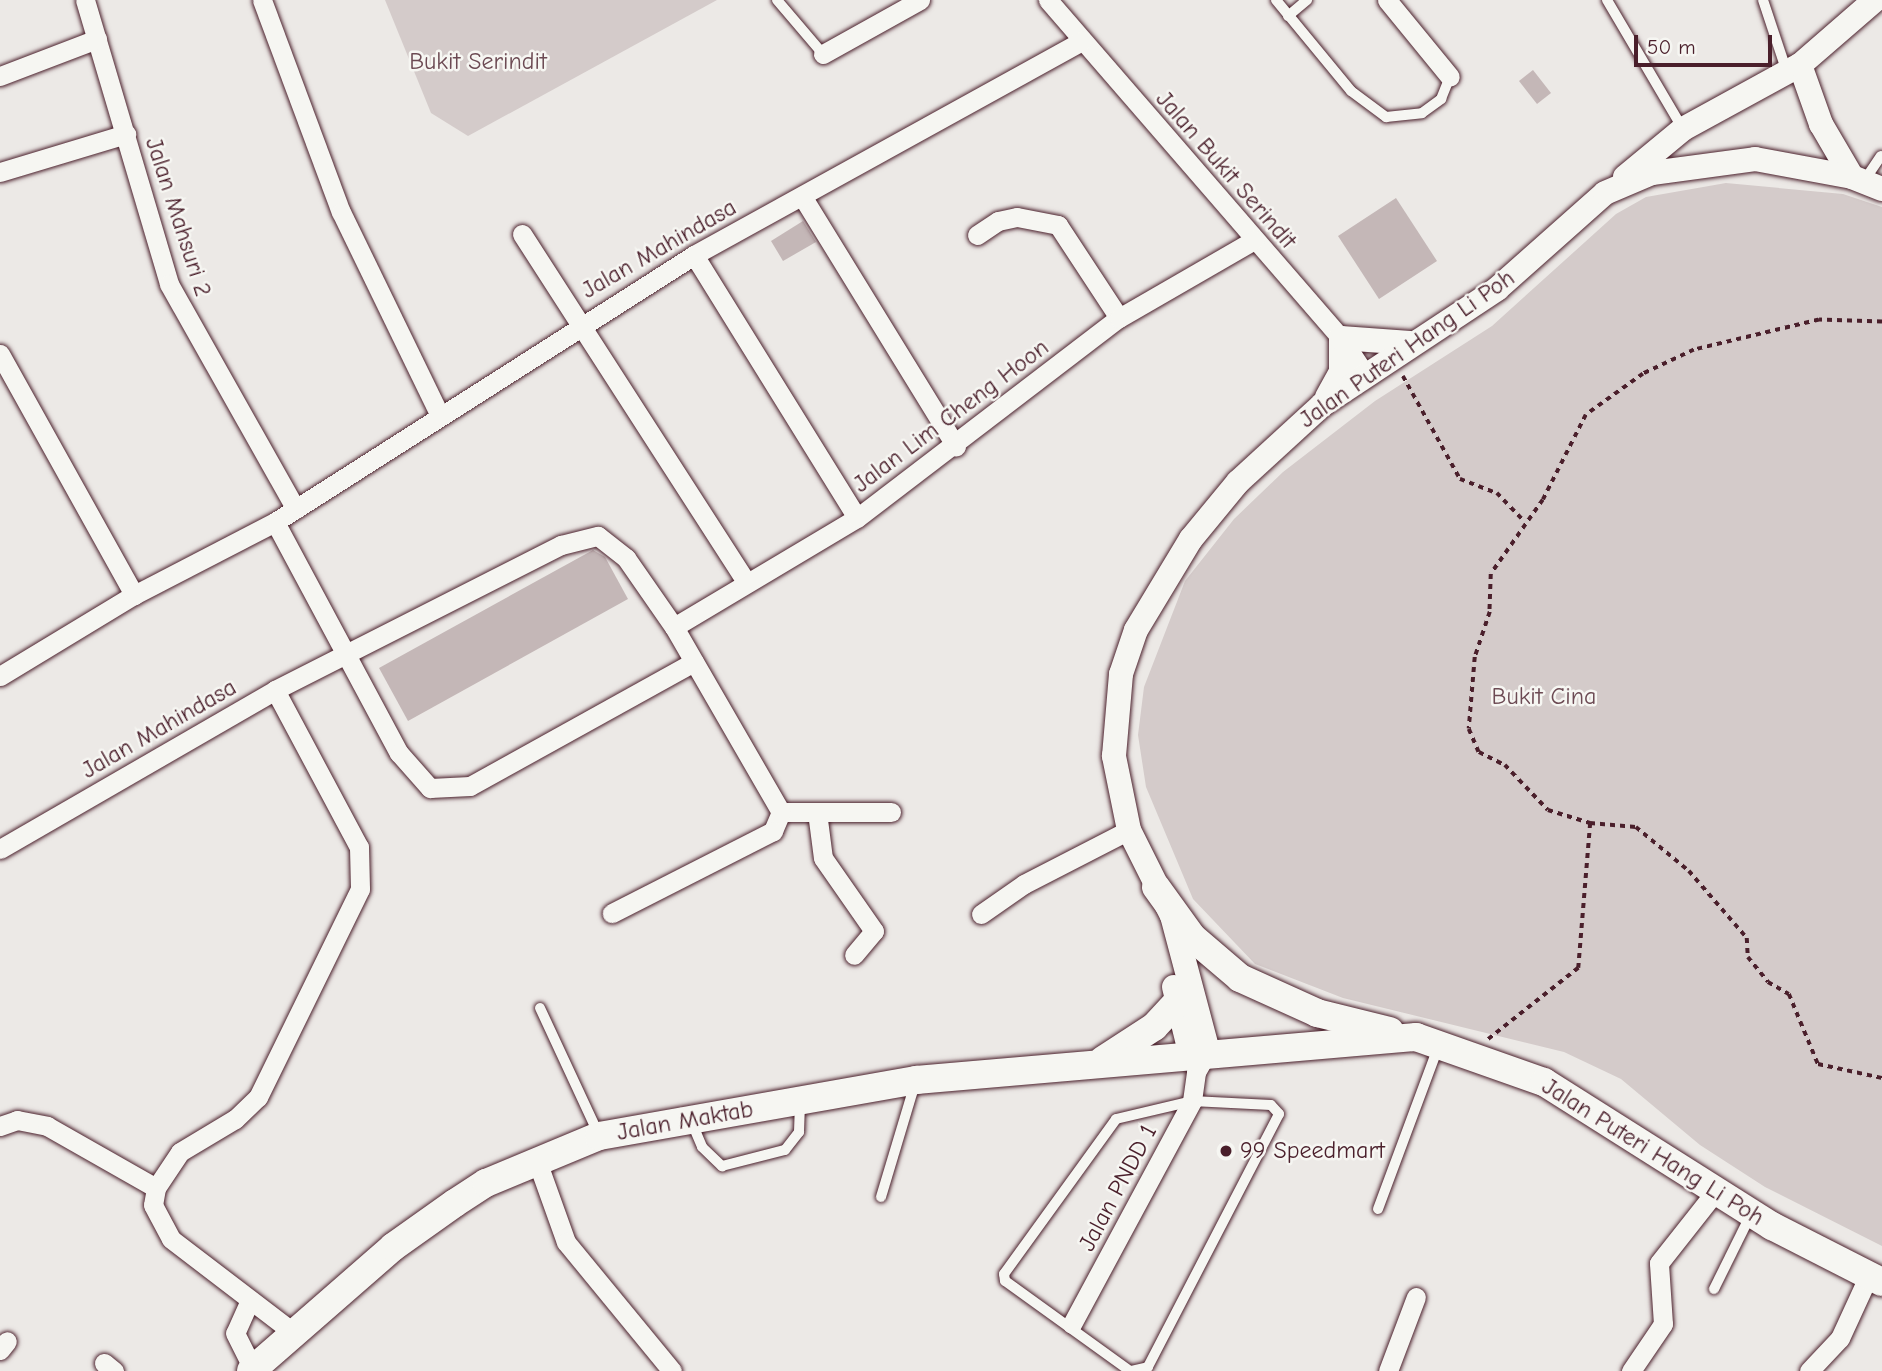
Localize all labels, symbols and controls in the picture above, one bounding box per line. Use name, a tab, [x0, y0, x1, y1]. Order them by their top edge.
scale bar	[1637, 21, 1775, 65]
text: 50 m	[1647, 35, 1696, 59]
park label: Bukit Serindit	[409, 48, 547, 76]
street label: Jalan Bukit Serindit	[1150, 85, 1302, 255]
street label: Jalan Mahsuri 2	[139, 134, 217, 300]
street label: Jalan Mahindasa	[577, 193, 741, 305]
street label: Jalan Puteri Hang Li Poh	[1294, 264, 1520, 434]
street label: Jalan Lim Cheng Hoon	[848, 333, 1054, 499]
street label: Jalan Mahindasa	[77, 673, 241, 785]
park label: Bukit Cina	[1492, 683, 1596, 711]
street label: Jalan Puteri Hang Li Poh	[1537, 1072, 1769, 1232]
street label: Jalan Maktab	[615, 1095, 755, 1147]
street label: Jalan PNDD 1	[1073, 1120, 1163, 1256]
place label: 99 Speedmart	[1240, 1137, 1385, 1165]
marker: 99 Speedmart	[1218, 1143, 1234, 1159]

